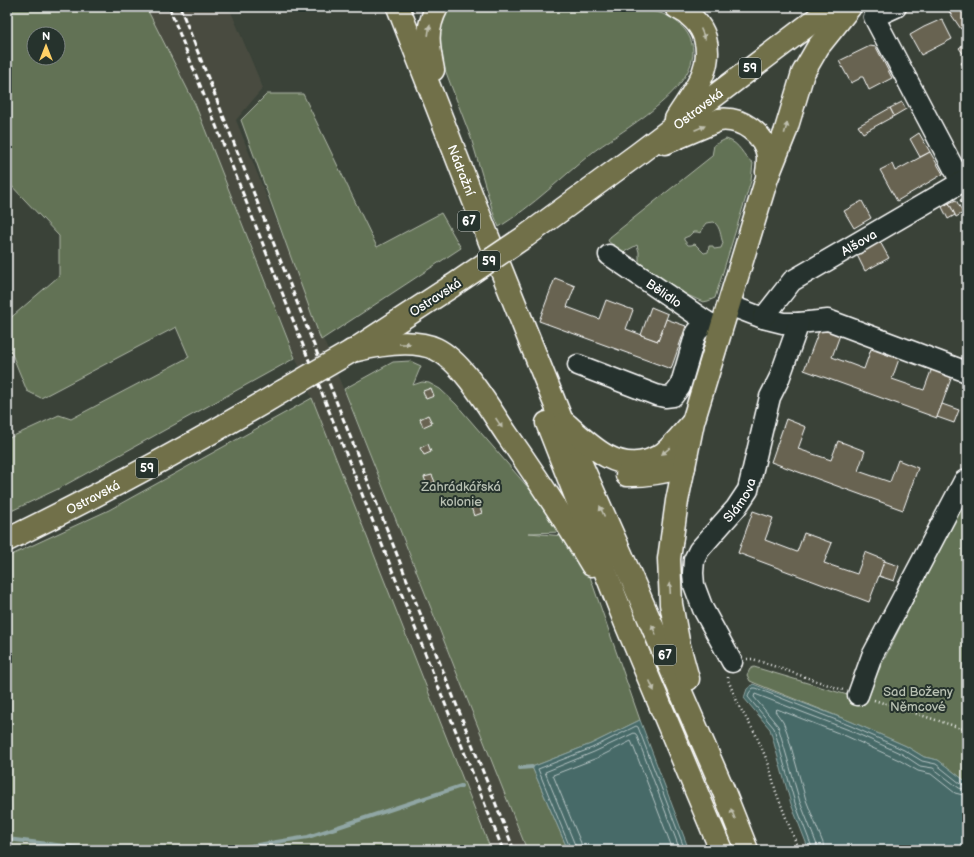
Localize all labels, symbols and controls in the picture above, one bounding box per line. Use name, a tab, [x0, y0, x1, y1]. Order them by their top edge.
one-way arrow	[426, 24, 432, 36]
north arrow	[26, 26, 66, 66]
one-way arrow	[700, 29, 706, 40]
text: N	[42, 30, 50, 43]
road number: 59	[739, 58, 761, 78]
street label: Ostravská	[670, 85, 727, 133]
one-way arrow	[783, 122, 789, 134]
one-way arrow	[694, 125, 705, 131]
street label: Nádražní	[444, 143, 478, 199]
road number: 67	[458, 211, 480, 231]
street label: Alšova	[838, 226, 880, 260]
road number: 59	[478, 251, 500, 271]
street label: Ostravská	[407, 275, 464, 320]
street label: Bělidlo	[643, 276, 685, 311]
one-way arrow	[399, 341, 412, 347]
one-way arrow	[495, 418, 503, 428]
one-way arrow	[661, 446, 672, 455]
road number: 59	[136, 458, 158, 478]
street label: Ostravská	[64, 477, 123, 518]
street label: Slámova	[720, 477, 759, 526]
park label: Zahrádkářská kolonie	[420, 479, 501, 510]
one-way arrow	[599, 505, 605, 516]
one-way arrow	[667, 582, 674, 594]
one-way arrow	[651, 624, 657, 635]
road number: 67	[654, 645, 676, 665]
one-way arrow	[649, 680, 655, 692]
park label: Sad Boženy Němcové	[883, 684, 953, 715]
one-way arrow	[729, 807, 735, 819]

